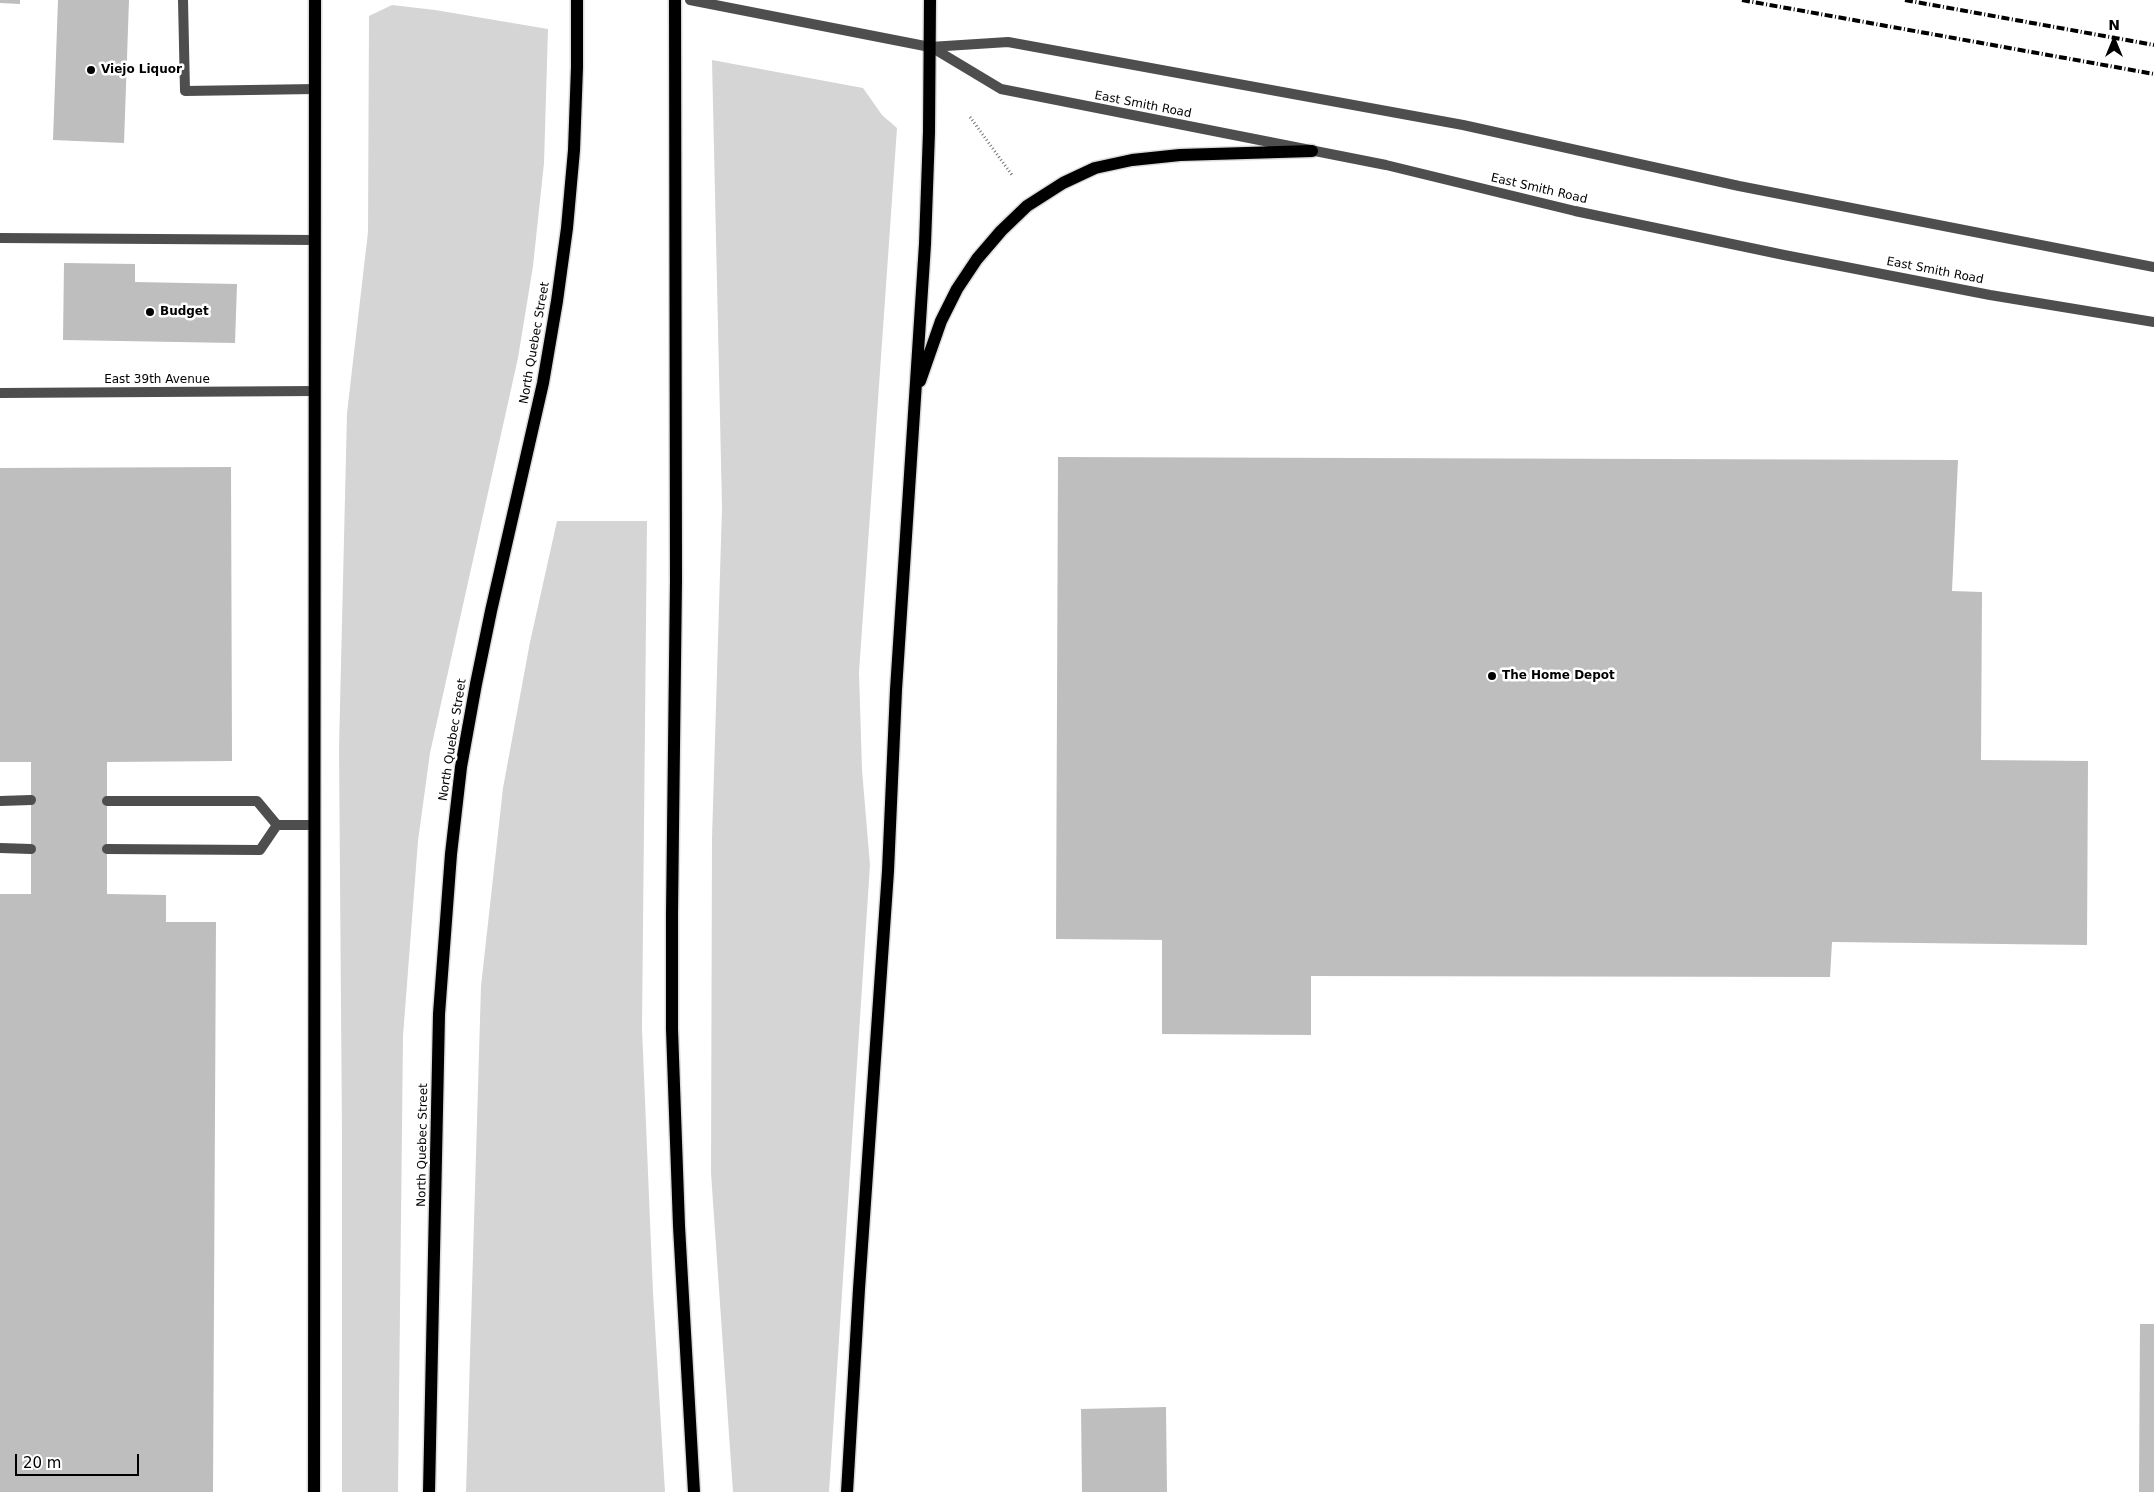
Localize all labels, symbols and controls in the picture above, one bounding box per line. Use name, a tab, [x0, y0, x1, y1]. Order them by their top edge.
north arrow	[2089, 15, 2139, 65]
text: N	[2108, 17, 2120, 33]
place label: Viejo Liquor	[101, 63, 182, 77]
marker: Viejo Liquor	[85, 64, 97, 76]
street label: East Smith Road	[1093, 89, 1193, 121]
street label: East Smith Road	[1489, 171, 1589, 207]
street label: East Smith Road	[1885, 255, 1985, 287]
street label: North Quebec Street	[517, 281, 553, 405]
place label: Budget	[160, 305, 209, 319]
marker: Budget	[144, 306, 156, 318]
street label: East 39th Avenue	[104, 373, 210, 387]
place label: The Home Depot	[1502, 669, 1615, 683]
marker: The Home Depot	[1486, 670, 1498, 682]
street label: North Quebec Street	[436, 678, 470, 802]
street label: North Quebec Street	[415, 1083, 431, 1207]
scale bar	[18, 1444, 141, 1476]
text: 20 m	[23, 1454, 61, 1472]

